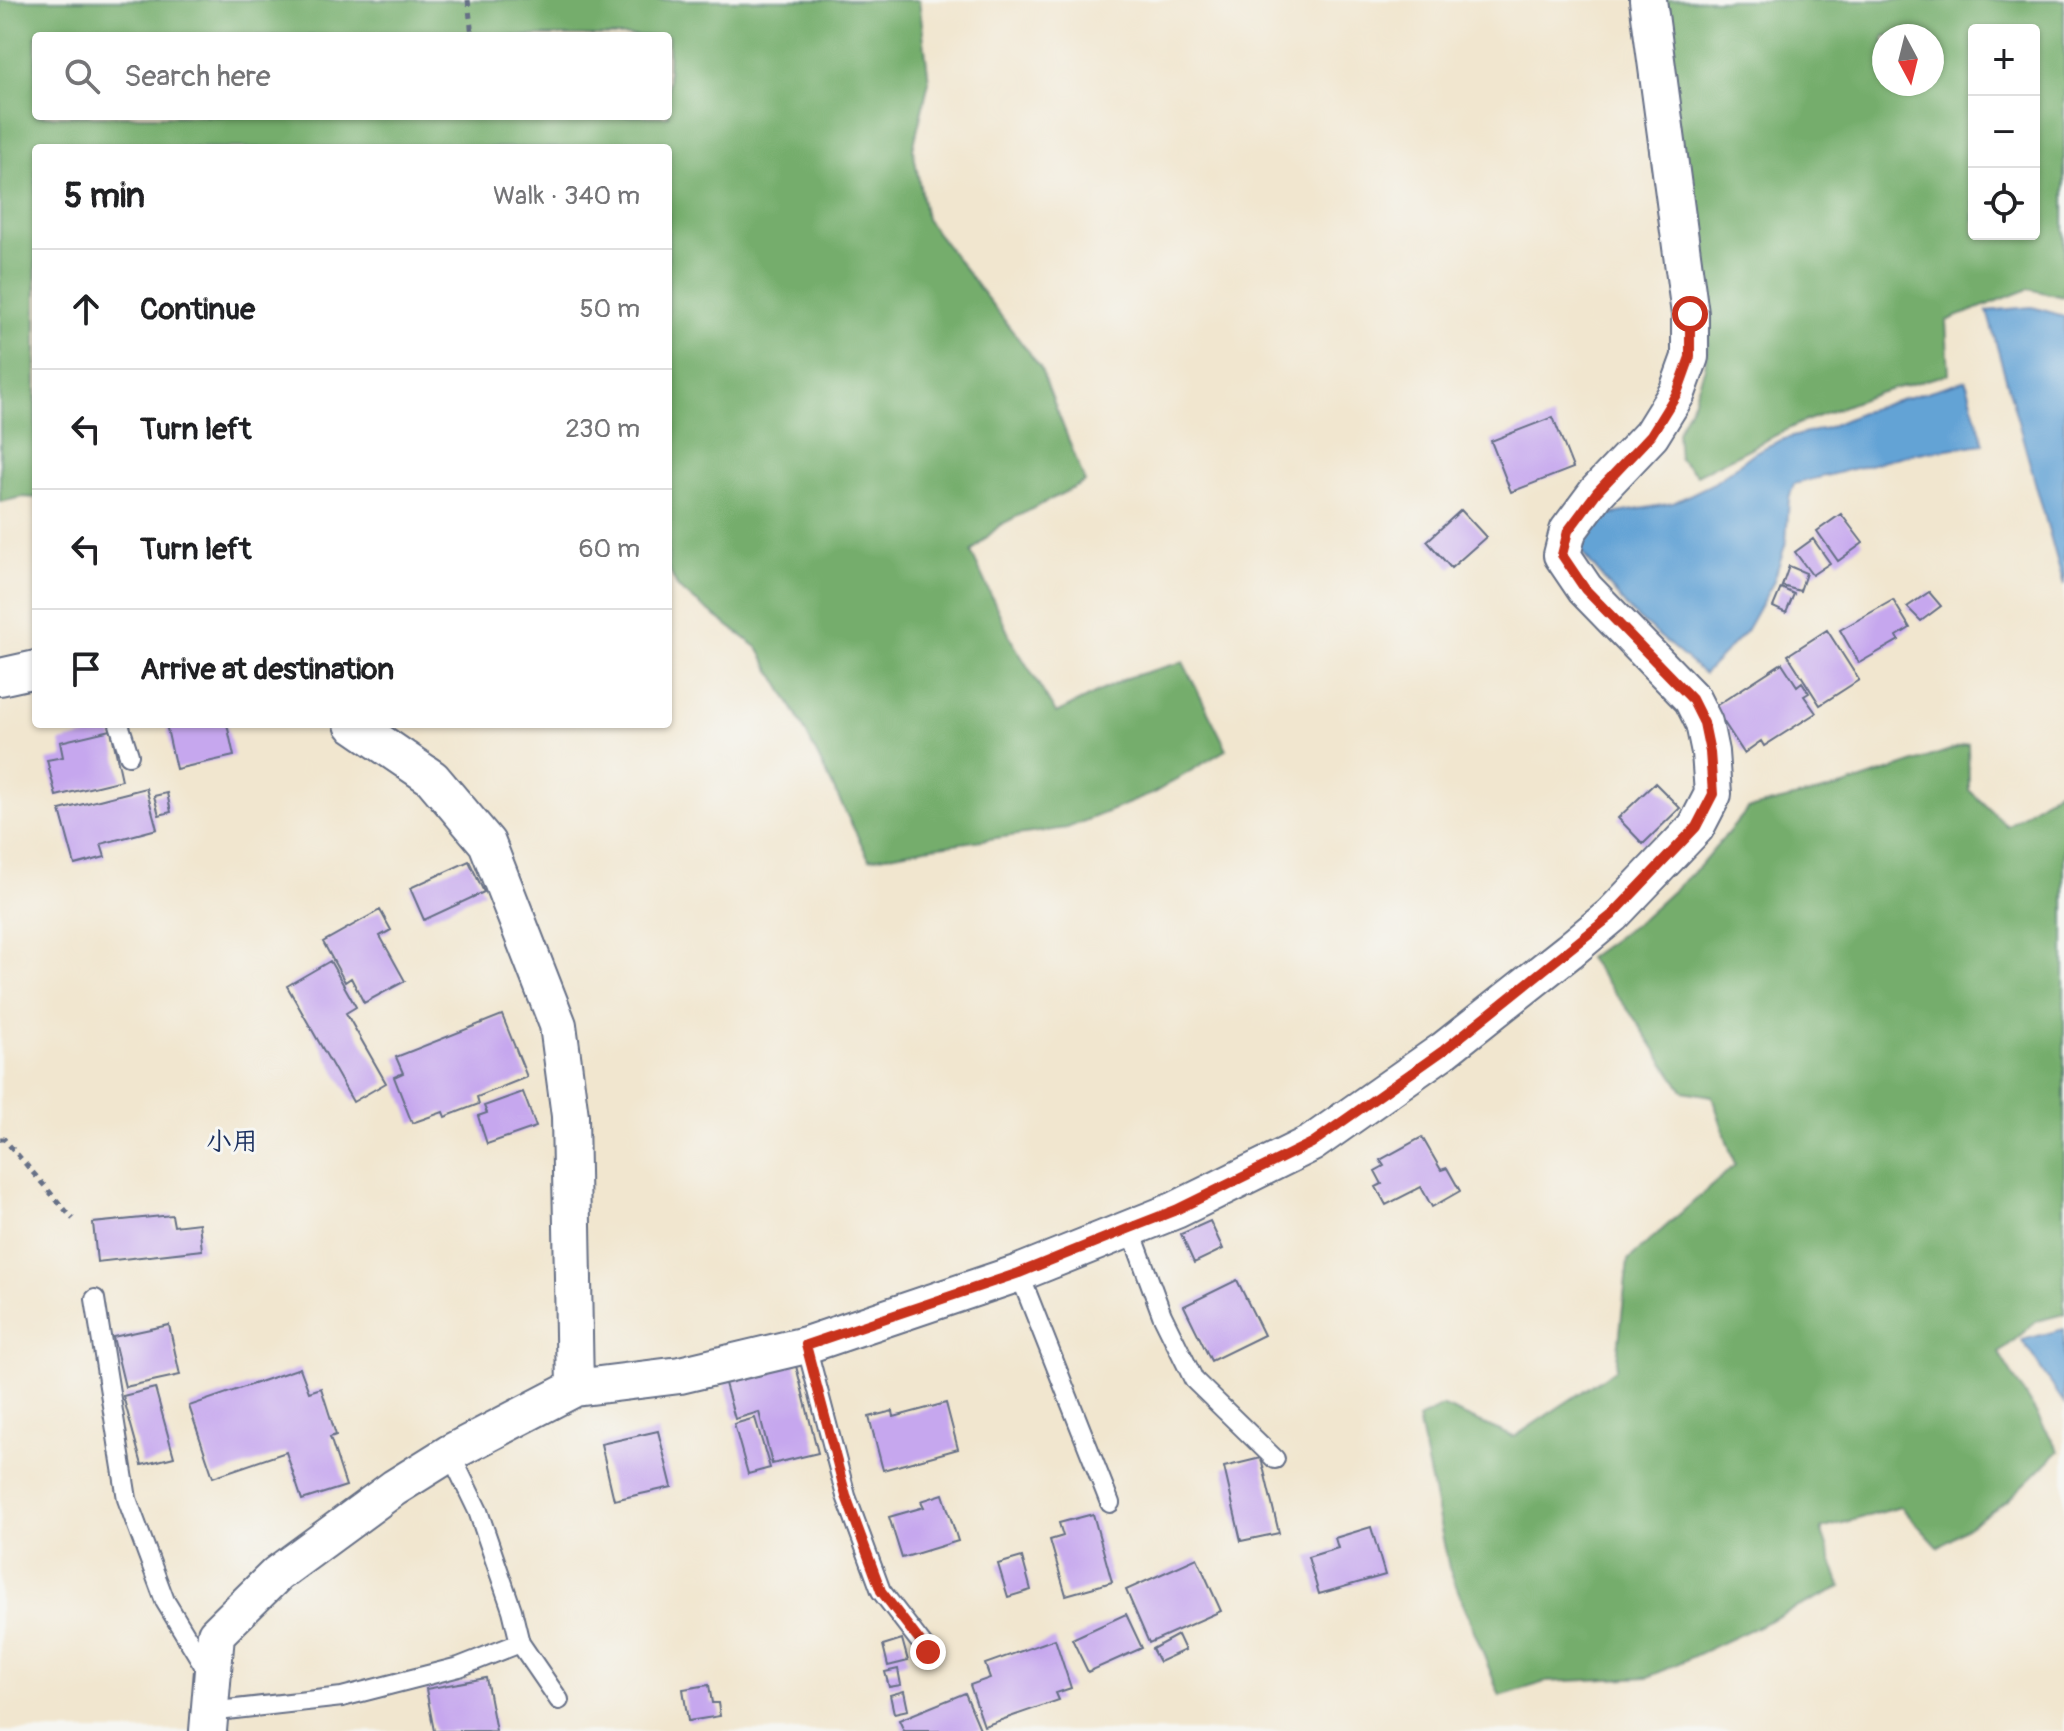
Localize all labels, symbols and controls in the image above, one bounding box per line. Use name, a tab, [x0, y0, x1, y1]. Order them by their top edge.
north arrow	[1872, 24, 1944, 96]
map controls	[1968, 24, 2040, 240]
button: +	[1968, 24, 2040, 96]
search box	[32, 32, 672, 120]
icon: search	[60, 54, 104, 98]
text: Search here	[124, 58, 271, 95]
button: −	[1968, 96, 2040, 168]
button: locate	[1968, 168, 2040, 240]
text: 5 min	[64, 175, 145, 218]
text: Walk · 340 m	[493, 180, 640, 212]
icon: ahead	[64, 287, 108, 331]
text: Continue	[140, 291, 255, 328]
text: 50 m	[579, 293, 640, 325]
route start	[1672, 296, 1708, 332]
icon: left	[64, 407, 108, 451]
text: Turn left	[140, 411, 251, 448]
text: 230 m	[565, 413, 640, 445]
icon: left	[64, 527, 108, 571]
text: Turn left	[140, 531, 251, 568]
text: 60 m	[578, 533, 640, 565]
icon: arrive	[64, 647, 108, 691]
text: Arrive at destination	[140, 651, 394, 688]
district label: 小用	[206, 1126, 258, 1158]
route end	[910, 1634, 946, 1670]

